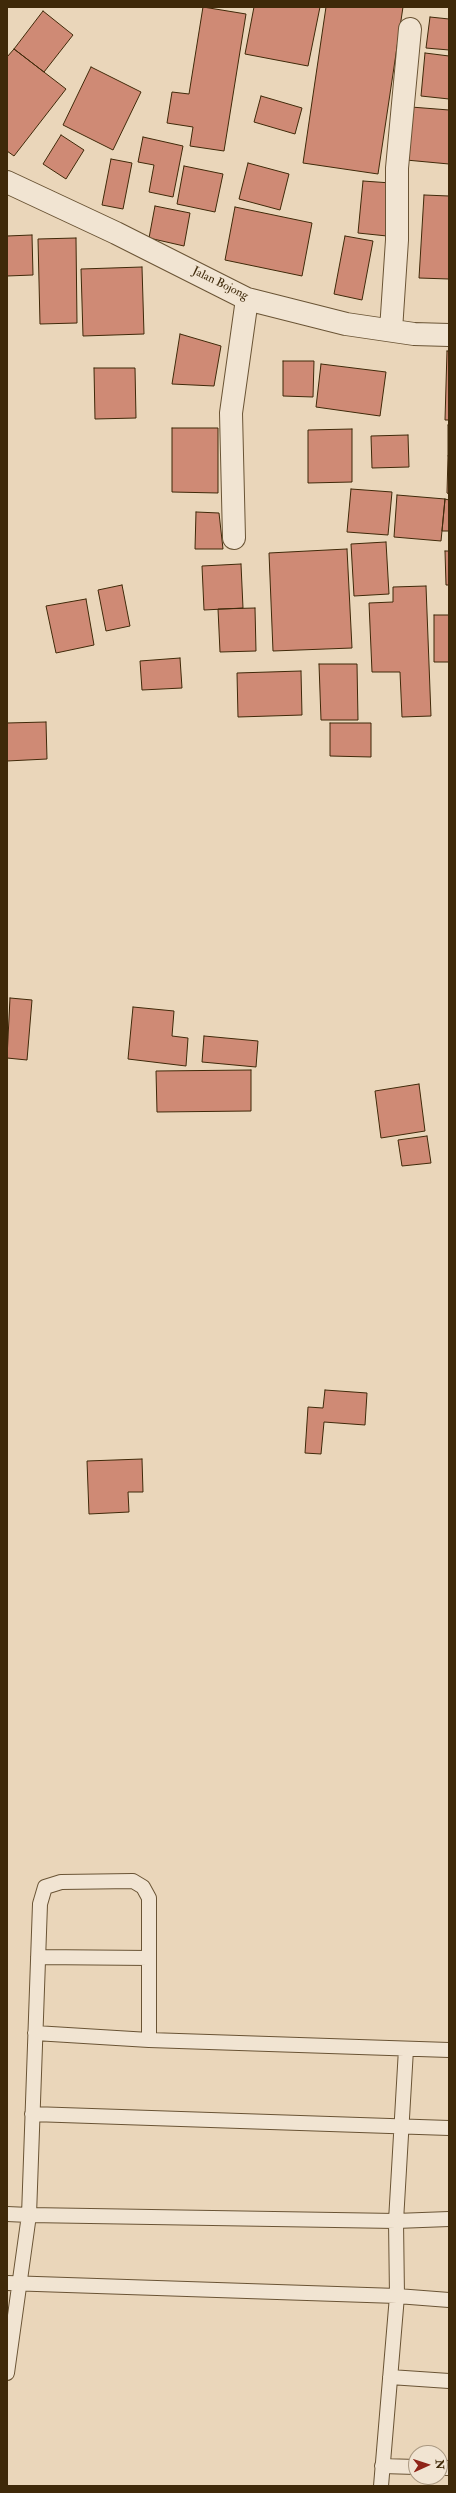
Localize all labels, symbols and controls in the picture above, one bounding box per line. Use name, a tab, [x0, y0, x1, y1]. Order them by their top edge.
street label: Jalan Bojong	[190, 264, 250, 304]
north arrow	[408, 2445, 448, 2485]
text: N	[433, 2459, 446, 2470]

